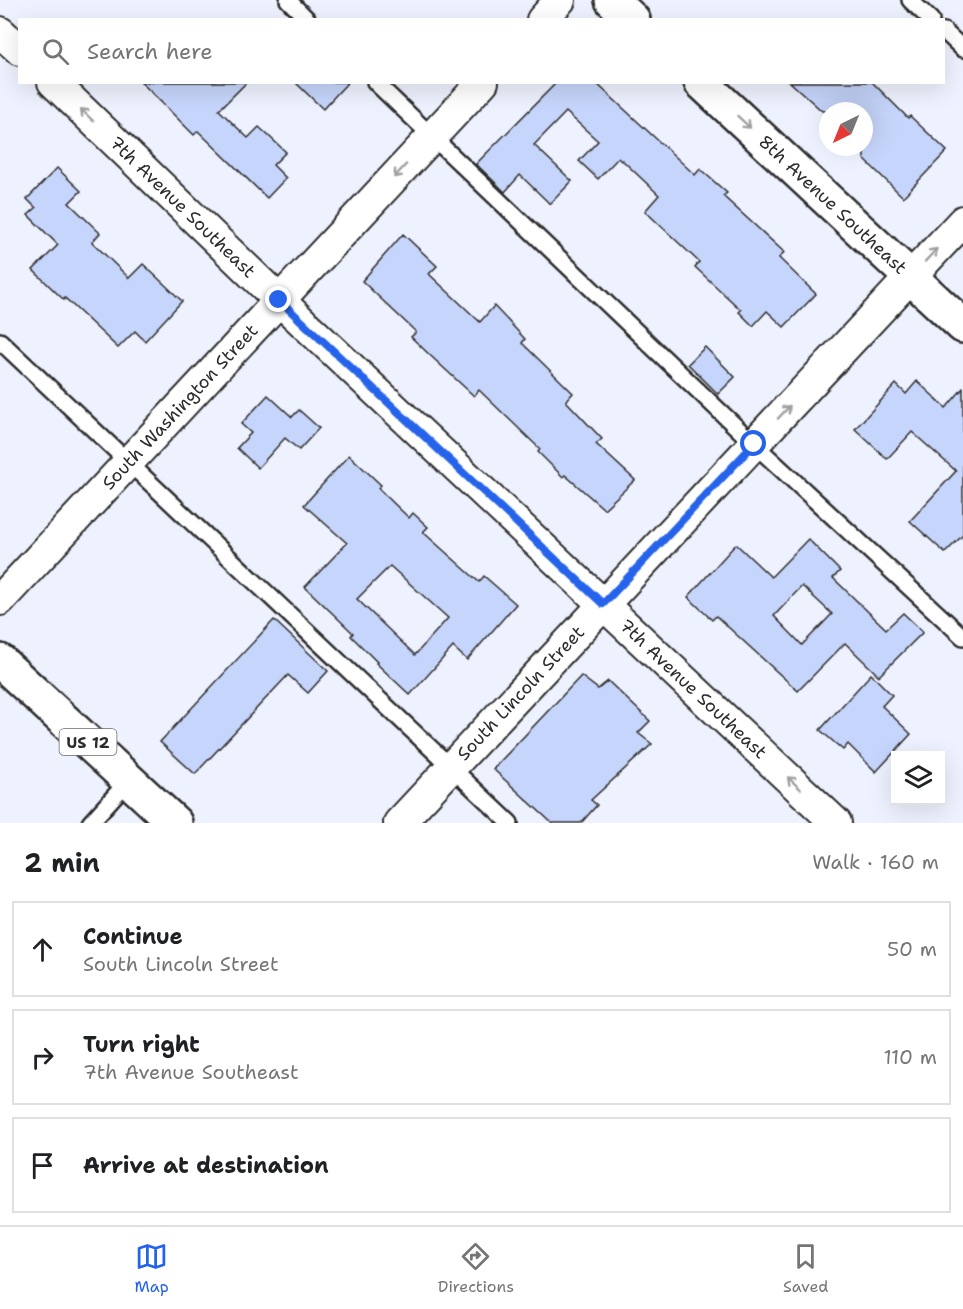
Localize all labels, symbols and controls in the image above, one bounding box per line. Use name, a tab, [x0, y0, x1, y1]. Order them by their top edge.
search box	[18, 18, 945, 84]
icon: search	[39, 35, 72, 68]
text: Search here	[87, 37, 213, 66]
north arrow	[819, 102, 873, 156]
one-way arrow	[80, 108, 95, 123]
one-way arrow	[736, 115, 751, 130]
street label: 8th Avenue Southeast	[753, 130, 912, 280]
street label: 7th Avenue Southeast	[104, 131, 261, 283]
one-way arrow	[393, 164, 407, 179]
one-way arrow	[924, 248, 938, 263]
route end	[265, 286, 291, 312]
street label: South Washington Street	[97, 319, 263, 495]
one-way arrow	[776, 405, 791, 420]
route start	[740, 430, 766, 456]
street label: 7th Avenue Southeast	[614, 614, 772, 764]
street label: South Lincoln Street	[452, 621, 590, 766]
road number: US 12	[60, 729, 116, 755]
map controls	[891, 751, 945, 805]
button: layers	[891, 751, 945, 805]
one-way arrow	[786, 776, 801, 790]
text: 2 min	[24, 845, 100, 880]
text: Walk · 160 m	[812, 849, 939, 875]
text: Continue	[83, 922, 183, 951]
icon: ahead	[26, 933, 59, 966]
text: 50 m	[887, 936, 937, 962]
text: South Lincoln Street	[83, 951, 279, 977]
text: Turn right	[83, 1030, 200, 1059]
icon: right	[26, 1041, 59, 1074]
text: 110 m	[883, 1044, 937, 1070]
text: 7th Avenue Southeast	[83, 1059, 299, 1085]
icon: arrive	[26, 1149, 59, 1182]
text: Arrive at destination	[83, 1151, 329, 1180]
tab: Map	[135, 1240, 169, 1297]
tab: Directions	[438, 1240, 514, 1297]
tab: Saved	[783, 1240, 829, 1297]

